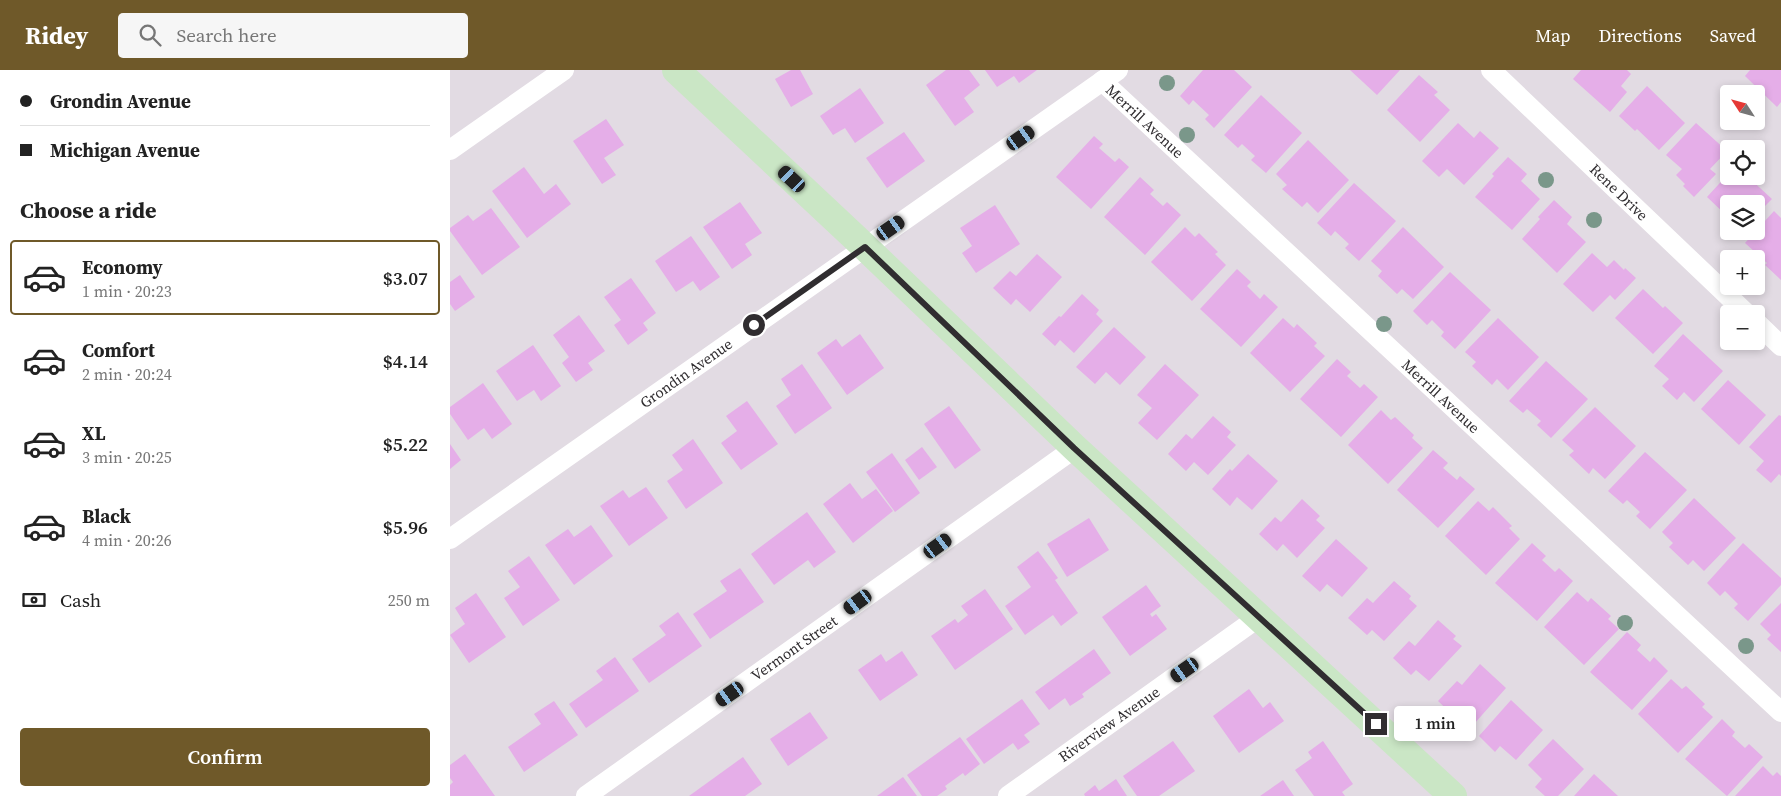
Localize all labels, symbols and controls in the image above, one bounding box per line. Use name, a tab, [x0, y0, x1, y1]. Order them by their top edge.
search box	[118, 13, 468, 58]
text: Ridey	[25, 19, 88, 52]
icon: search	[136, 21, 164, 49]
text: Search here	[176, 22, 277, 48]
text: Map	[1535, 23, 1571, 48]
text: Directions	[1599, 23, 1682, 48]
text: Saved	[1710, 23, 1756, 48]
street label: Merrill Avenue	[1101, 79, 1189, 163]
north arrow	[1720, 85, 1765, 130]
map controls	[1720, 85, 1765, 350]
text: Grondin Avenue	[50, 88, 191, 114]
car	[1004, 123, 1037, 153]
text: Michigan Avenue	[50, 137, 200, 163]
button: locate	[1720, 140, 1765, 185]
street label: Rene Drive	[1585, 159, 1653, 225]
car	[775, 163, 808, 195]
text: Choose a ride	[20, 195, 157, 225]
button: layers	[1720, 195, 1765, 240]
car	[874, 213, 907, 243]
button: +	[1720, 250, 1765, 295]
text: Economy	[82, 254, 163, 280]
icon: car	[22, 255, 67, 300]
text: $3.07	[383, 265, 428, 291]
text: 1 min · 20:23	[82, 280, 172, 302]
button: −	[1720, 305, 1765, 350]
route start	[743, 314, 765, 336]
street label: Grondin Avenue	[636, 333, 737, 413]
text: Comfort	[82, 337, 155, 363]
icon: car	[22, 338, 67, 383]
text: $4.14	[383, 348, 428, 374]
street label: Merrill Avenue	[1397, 354, 1485, 438]
text: 2 min · 20:24	[82, 363, 172, 385]
text: XL	[82, 420, 105, 446]
icon: car	[22, 421, 67, 466]
text: $5.22	[383, 431, 428, 457]
text: 3 min · 20:25	[82, 446, 172, 468]
text: Black	[82, 503, 131, 529]
icon: car	[22, 504, 67, 549]
text: $5.96	[383, 514, 428, 540]
text: 4 min · 20:26	[82, 529, 172, 551]
car	[921, 531, 954, 561]
icon: cash	[20, 586, 48, 614]
text: Cash	[60, 587, 101, 613]
car	[841, 587, 874, 617]
text: 250 m	[388, 589, 430, 611]
street label: Vermont Street	[747, 610, 841, 686]
car	[1168, 655, 1201, 685]
car	[713, 679, 746, 709]
street label: Riverview Avenue	[1054, 681, 1164, 767]
callout: 1 min	[1394, 706, 1476, 742]
text: 1 min	[1414, 712, 1456, 734]
route end	[1365, 713, 1387, 735]
button: Confirm	[20, 728, 430, 786]

